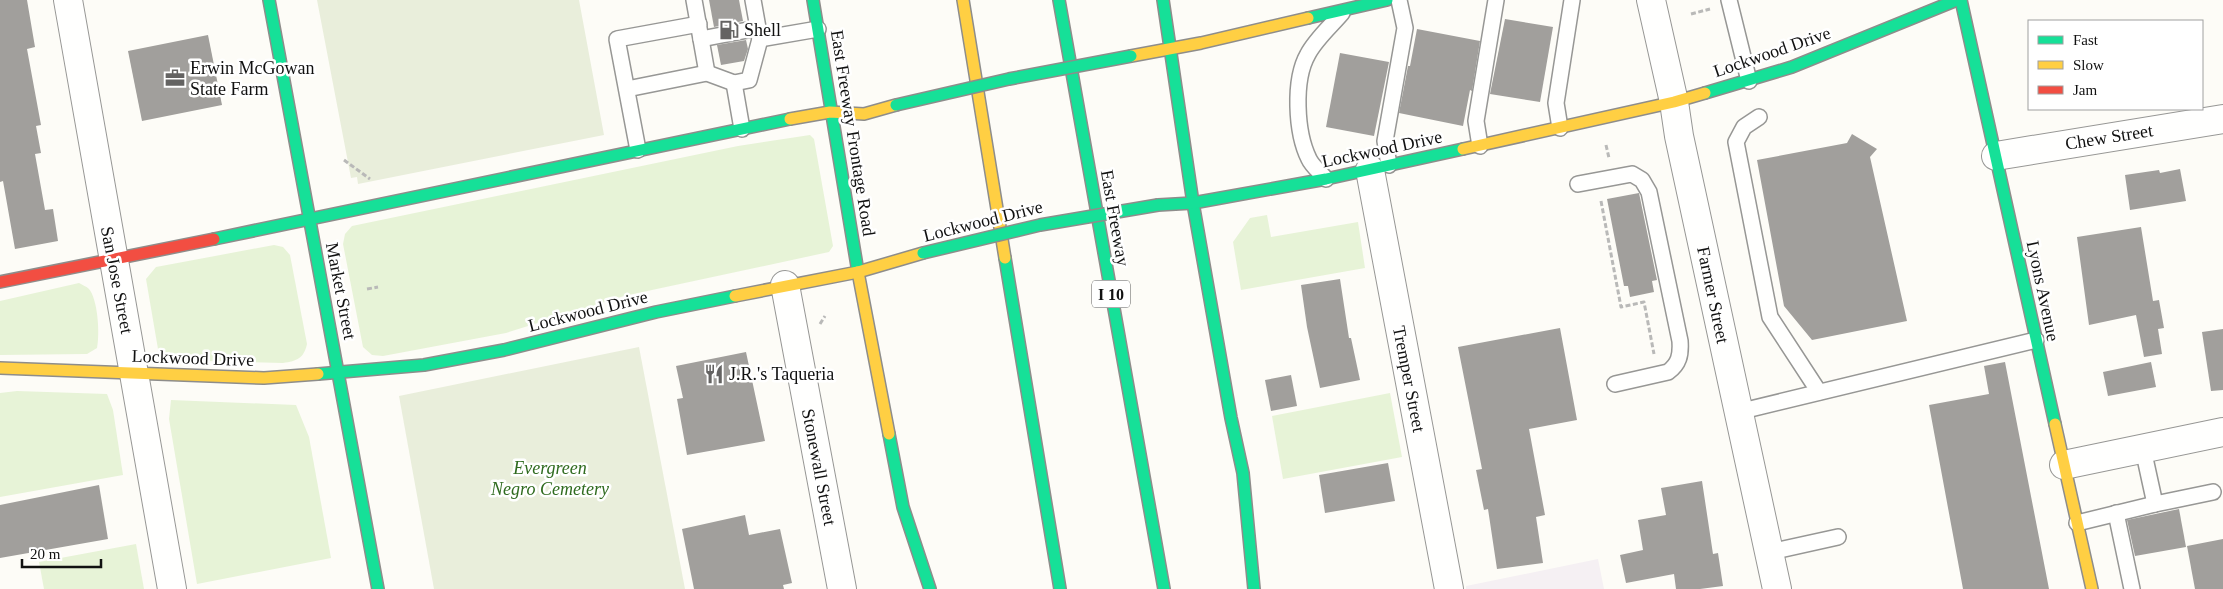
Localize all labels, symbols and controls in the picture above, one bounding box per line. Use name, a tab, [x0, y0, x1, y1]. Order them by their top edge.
fuel station icon: Shell	[718, 19, 740, 41]
place label: Shell	[744, 20, 781, 40]
legend	[2028, 20, 2203, 110]
street label: Lockwood Drive	[1711, 23, 1833, 81]
street label: East Freeway Frontage Road	[827, 28, 879, 238]
text: Fast	[2073, 32, 2099, 48]
text: Slow	[2073, 57, 2104, 73]
place label: Erwin McGowan State Farm	[190, 58, 314, 99]
office icon: Erwin McGowan State Farm	[164, 67, 186, 89]
text: Jam	[2073, 82, 2097, 98]
street label: Chew Street	[2064, 120, 2154, 154]
street label: Lockwood Drive	[1320, 126, 1444, 172]
street label: East Freeway	[1097, 168, 1133, 268]
street label: Lockwood Drive	[921, 196, 1045, 246]
street label: San Jose Street	[97, 225, 137, 335]
street label: Lyons Avenue	[2023, 239, 2063, 343]
street label: Market Street	[322, 241, 360, 341]
street label: Farmer Street	[1693, 245, 1733, 345]
road number: I 10	[1092, 280, 1130, 308]
street label: Lockwood Drive	[526, 286, 650, 336]
street label: Tremper Street	[1389, 324, 1429, 434]
street label: Lockwood Drive	[131, 346, 255, 370]
restaurant icon: J.R.'s Taqueria	[703, 363, 725, 385]
place label: J.R.'s Taqueria	[729, 364, 834, 384]
street label: Stonewall Street	[798, 407, 840, 527]
park label: Evergreen Negro Cemetery	[490, 458, 609, 499]
scale bar	[22, 536, 101, 568]
text: 20 m	[30, 546, 61, 562]

